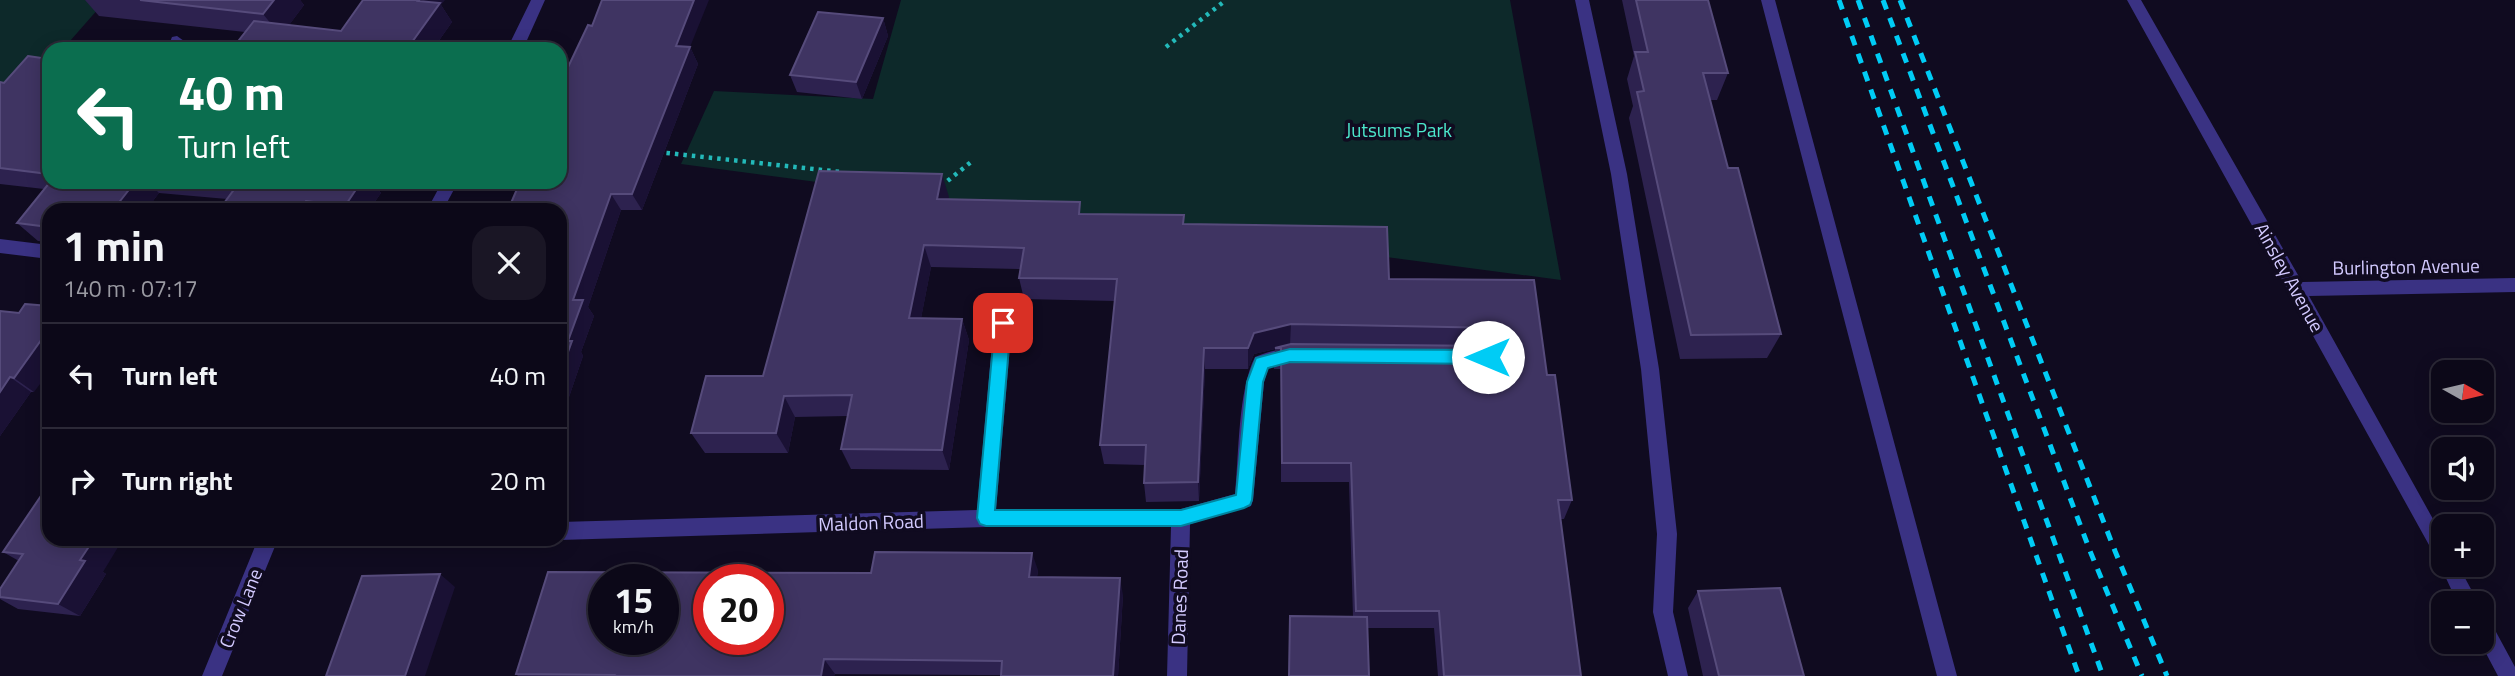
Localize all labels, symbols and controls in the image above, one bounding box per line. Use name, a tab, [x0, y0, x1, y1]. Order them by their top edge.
text: 40 m	[178, 54, 285, 129]
icon: left	[63, 70, 154, 161]
park label: Jutsums Park	[1346, 115, 1452, 144]
text: Turn left	[178, 122, 290, 170]
text: 1 min	[63, 213, 165, 277]
street label: Ainsley Avenue	[2248, 217, 2332, 337]
button: close	[472, 226, 546, 300]
street label: Burlington Avenue	[2332, 250, 2480, 282]
text: 140 m · 07:17	[63, 271, 198, 306]
pin	[973, 293, 1033, 353]
icon: arrive	[984, 304, 1022, 342]
position arrow	[1451, 320, 1525, 394]
text: Turn left	[122, 356, 217, 395]
text: 40 m	[489, 356, 546, 395]
icon: left	[63, 357, 101, 395]
north arrow	[2431, 360, 2494, 424]
map controls	[2431, 360, 2494, 654]
button: sound	[2431, 437, 2494, 500]
text: Turn right	[122, 461, 233, 500]
text: 20 m	[489, 461, 546, 500]
icon: right	[63, 462, 101, 500]
street label: Maldon Road	[818, 506, 924, 538]
button: +	[2431, 514, 2494, 577]
street label: Danes Road	[1163, 549, 1195, 645]
street label: Crow Lane	[211, 564, 269, 652]
speed limit sign: 20	[693, 564, 784, 655]
text: 15	[614, 573, 653, 627]
button: −	[2431, 591, 2494, 654]
text: km/h	[613, 613, 654, 640]

